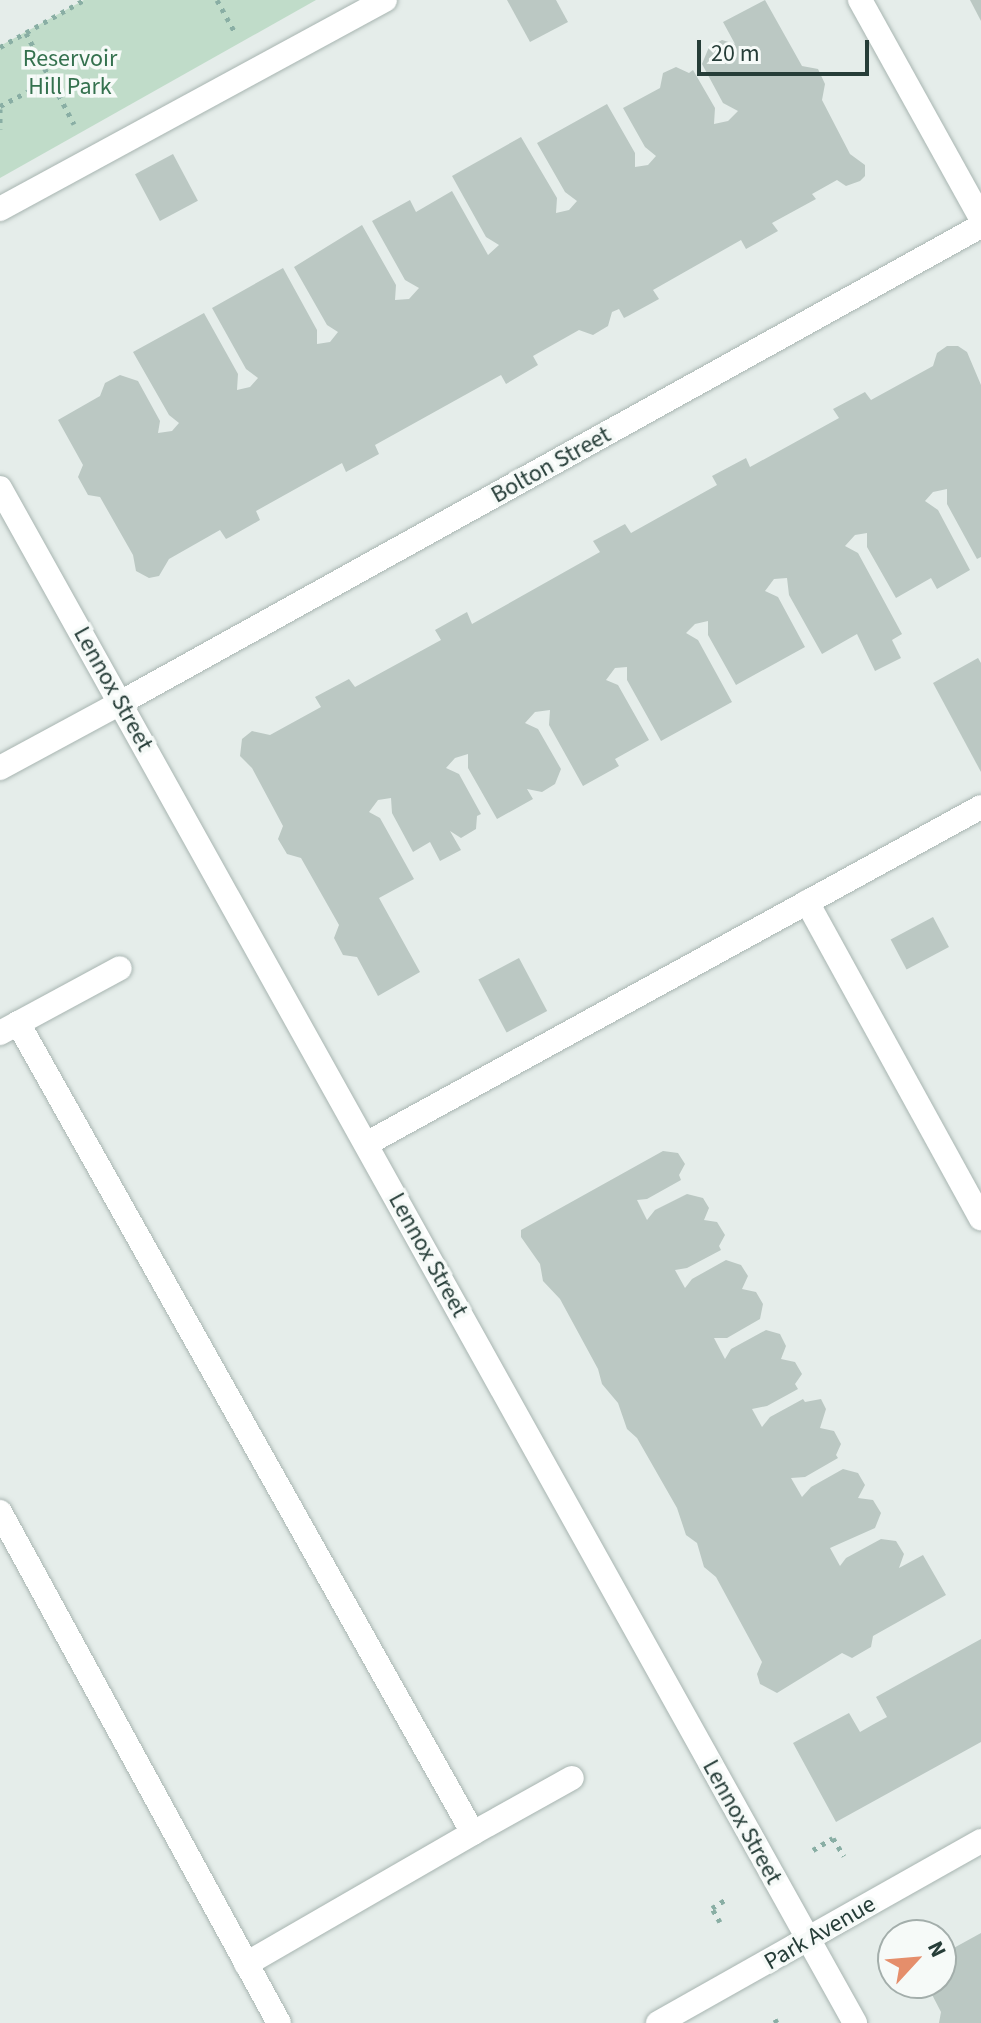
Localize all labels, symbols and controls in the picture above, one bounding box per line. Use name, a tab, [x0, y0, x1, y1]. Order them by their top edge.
scale bar	[701, 24, 873, 74]
text: 20 m	[711, 36, 760, 71]
park label: Reservoir Hill Park	[23, 45, 117, 101]
street label: Bolton Street	[486, 420, 616, 510]
street label: Lennox Street	[67, 622, 159, 756]
street label: Lennox Street	[382, 1188, 474, 1322]
street label: Lennox Street	[696, 1755, 788, 1889]
street label: Park Avenue	[759, 1890, 881, 1976]
north arrow	[877, 1919, 957, 1999]
text: N	[919, 1936, 954, 1963]

